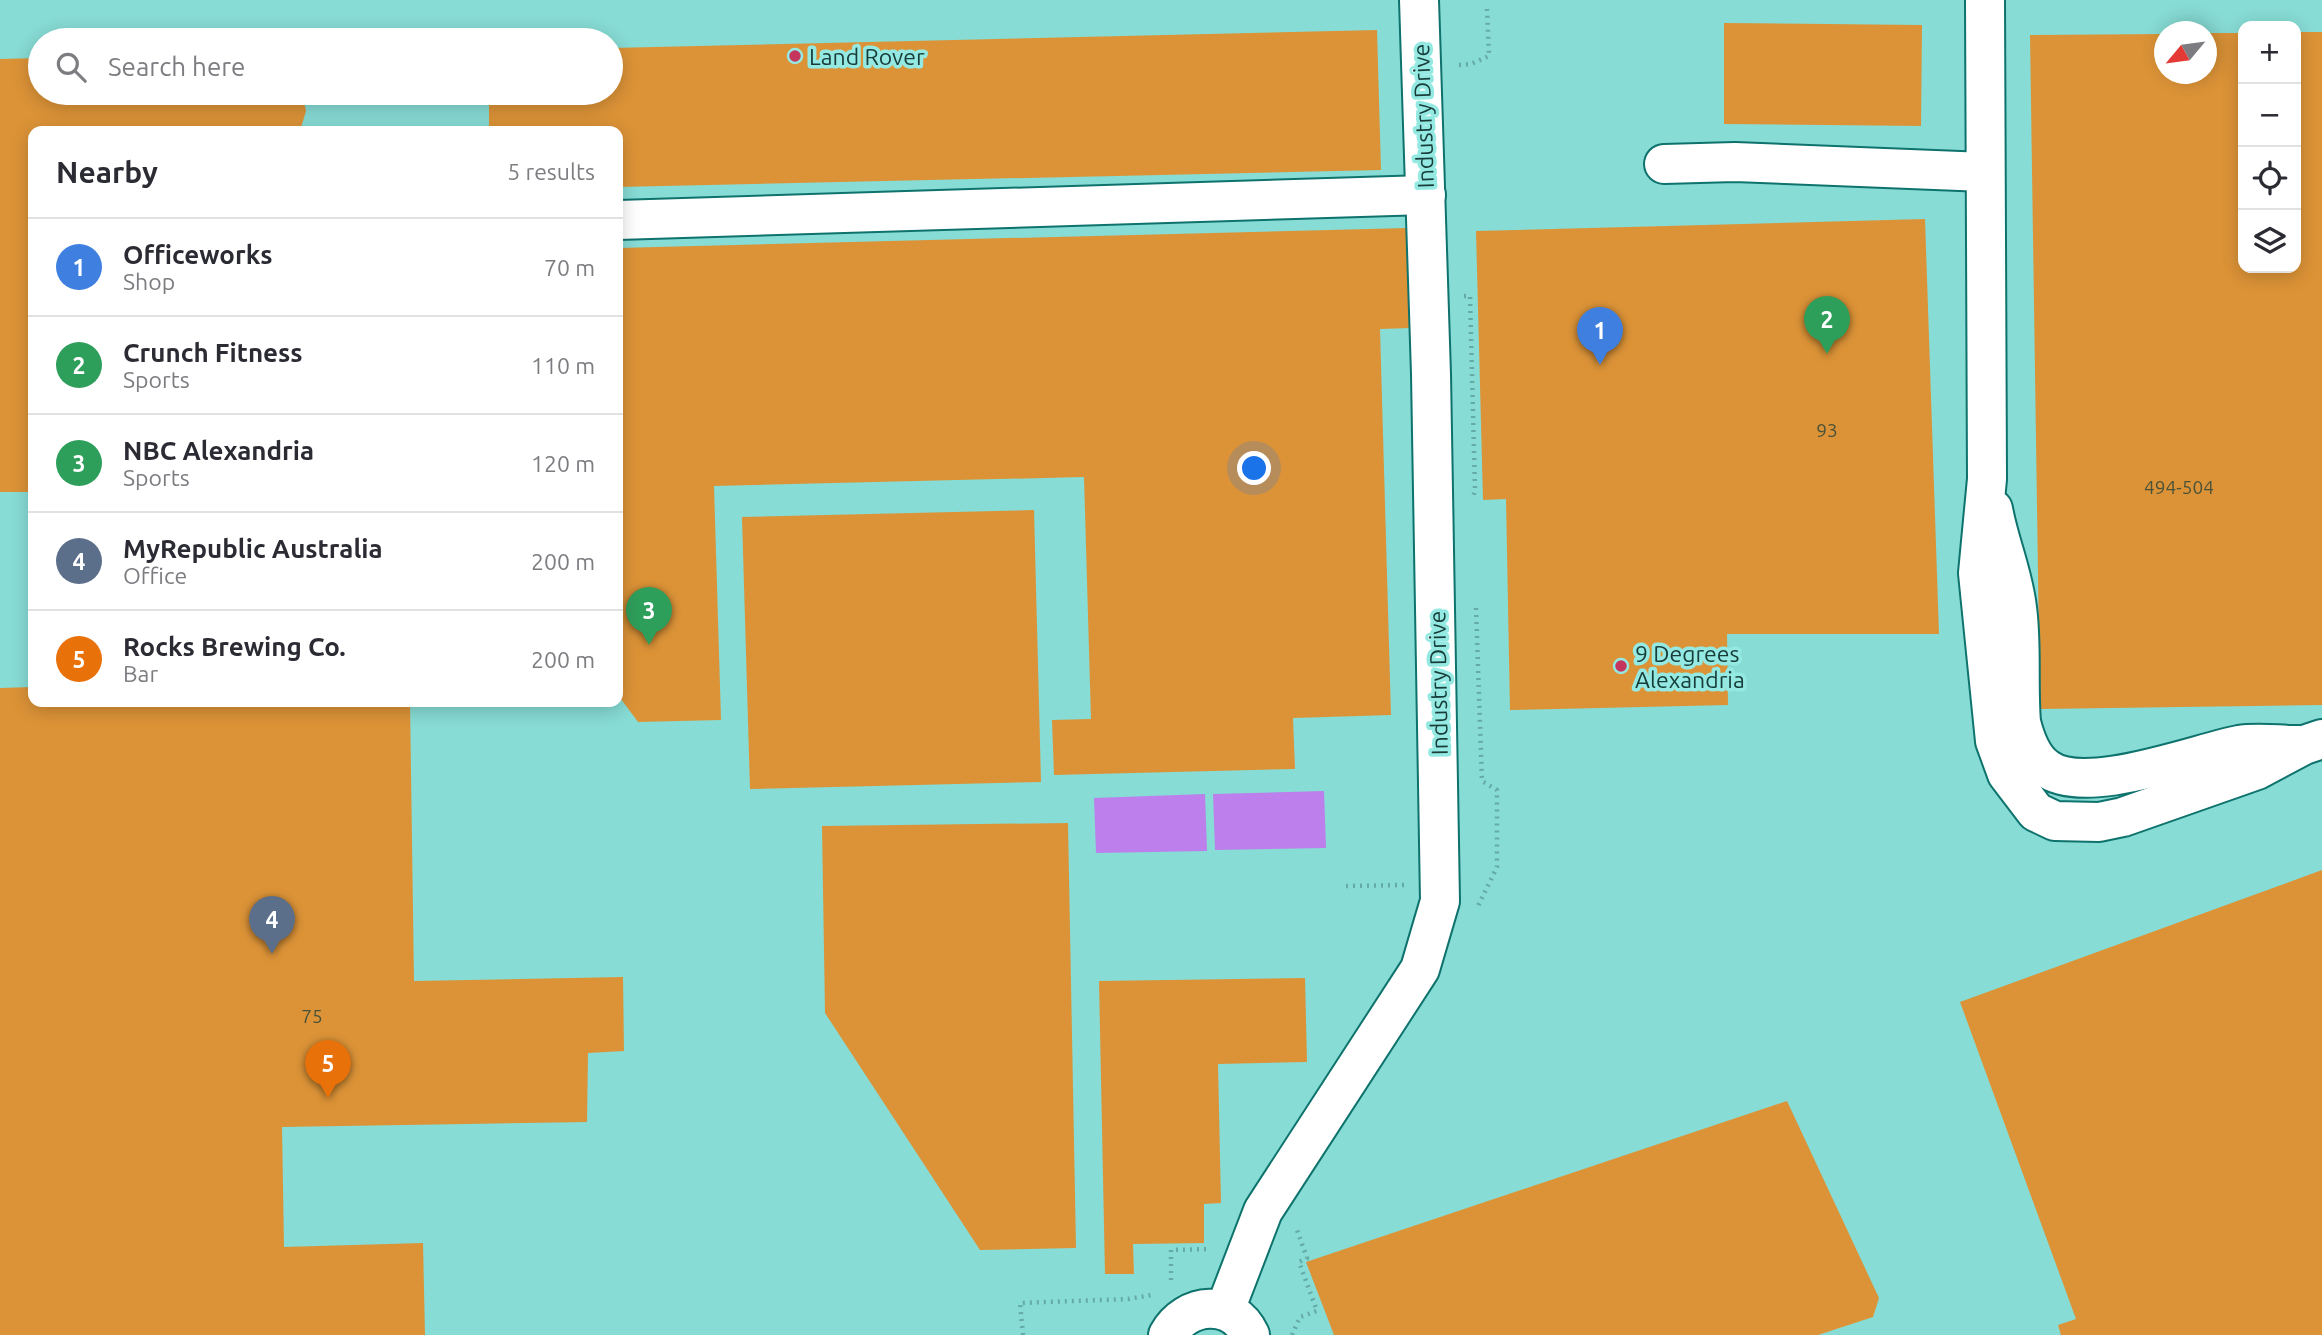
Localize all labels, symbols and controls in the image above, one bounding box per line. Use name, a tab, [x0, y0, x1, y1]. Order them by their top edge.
north arrow	[2154, 21, 2217, 84]
map controls	[2238, 21, 2301, 273]
button: +	[2238, 21, 2301, 84]
search box	[28, 28, 623, 105]
street label: Industry Drive	[1408, 43, 1438, 189]
place label: Land Rover	[809, 44, 925, 69]
icon: search	[52, 48, 90, 86]
marker: Land Rover	[787, 48, 803, 64]
text: Search here	[108, 52, 245, 81]
button: −	[2238, 84, 2301, 147]
button: locate	[2238, 147, 2301, 210]
text: Nearby	[56, 155, 158, 189]
text: 5 results	[507, 159, 595, 184]
button: layers	[2238, 210, 2301, 273]
text: Officeworks	[123, 240, 273, 269]
text: 1	[73, 255, 85, 280]
text: 70 m	[544, 255, 595, 280]
text: Shop	[123, 269, 175, 294]
pin: 2	[1804, 296, 1850, 354]
pin: 1	[1577, 307, 1623, 365]
text: Crunch Fitness	[123, 338, 303, 367]
text: 2	[73, 353, 85, 378]
text: 110 m	[531, 353, 595, 378]
text: Sports	[123, 367, 190, 392]
house number: 93	[1816, 419, 1838, 441]
text: NBC Alexandria	[123, 436, 314, 465]
text: 3	[73, 451, 85, 476]
text: 120 m	[531, 451, 595, 476]
your location	[1237, 451, 1271, 485]
text: Sports	[123, 465, 190, 490]
house number: 494-504	[2144, 476, 2214, 498]
text: MyRepublic Australia	[123, 534, 383, 563]
text: 4	[73, 549, 85, 574]
text: 200 m	[531, 549, 595, 574]
text: Office	[123, 563, 187, 588]
pin: 3	[626, 587, 672, 645]
street label: Industry Drive	[1424, 611, 1452, 755]
text: Rocks Brewing Co.	[123, 632, 346, 661]
place label: 9 Degrees Alexandria	[1635, 641, 1745, 692]
text: 5	[73, 647, 85, 672]
text: 200 m	[531, 647, 595, 672]
marker: 9 Degrees Alexandria	[1613, 658, 1629, 674]
text: Bar	[123, 661, 158, 686]
pin: 4	[249, 896, 295, 954]
house number: 75	[301, 1005, 323, 1027]
pin: 5	[305, 1040, 351, 1098]

